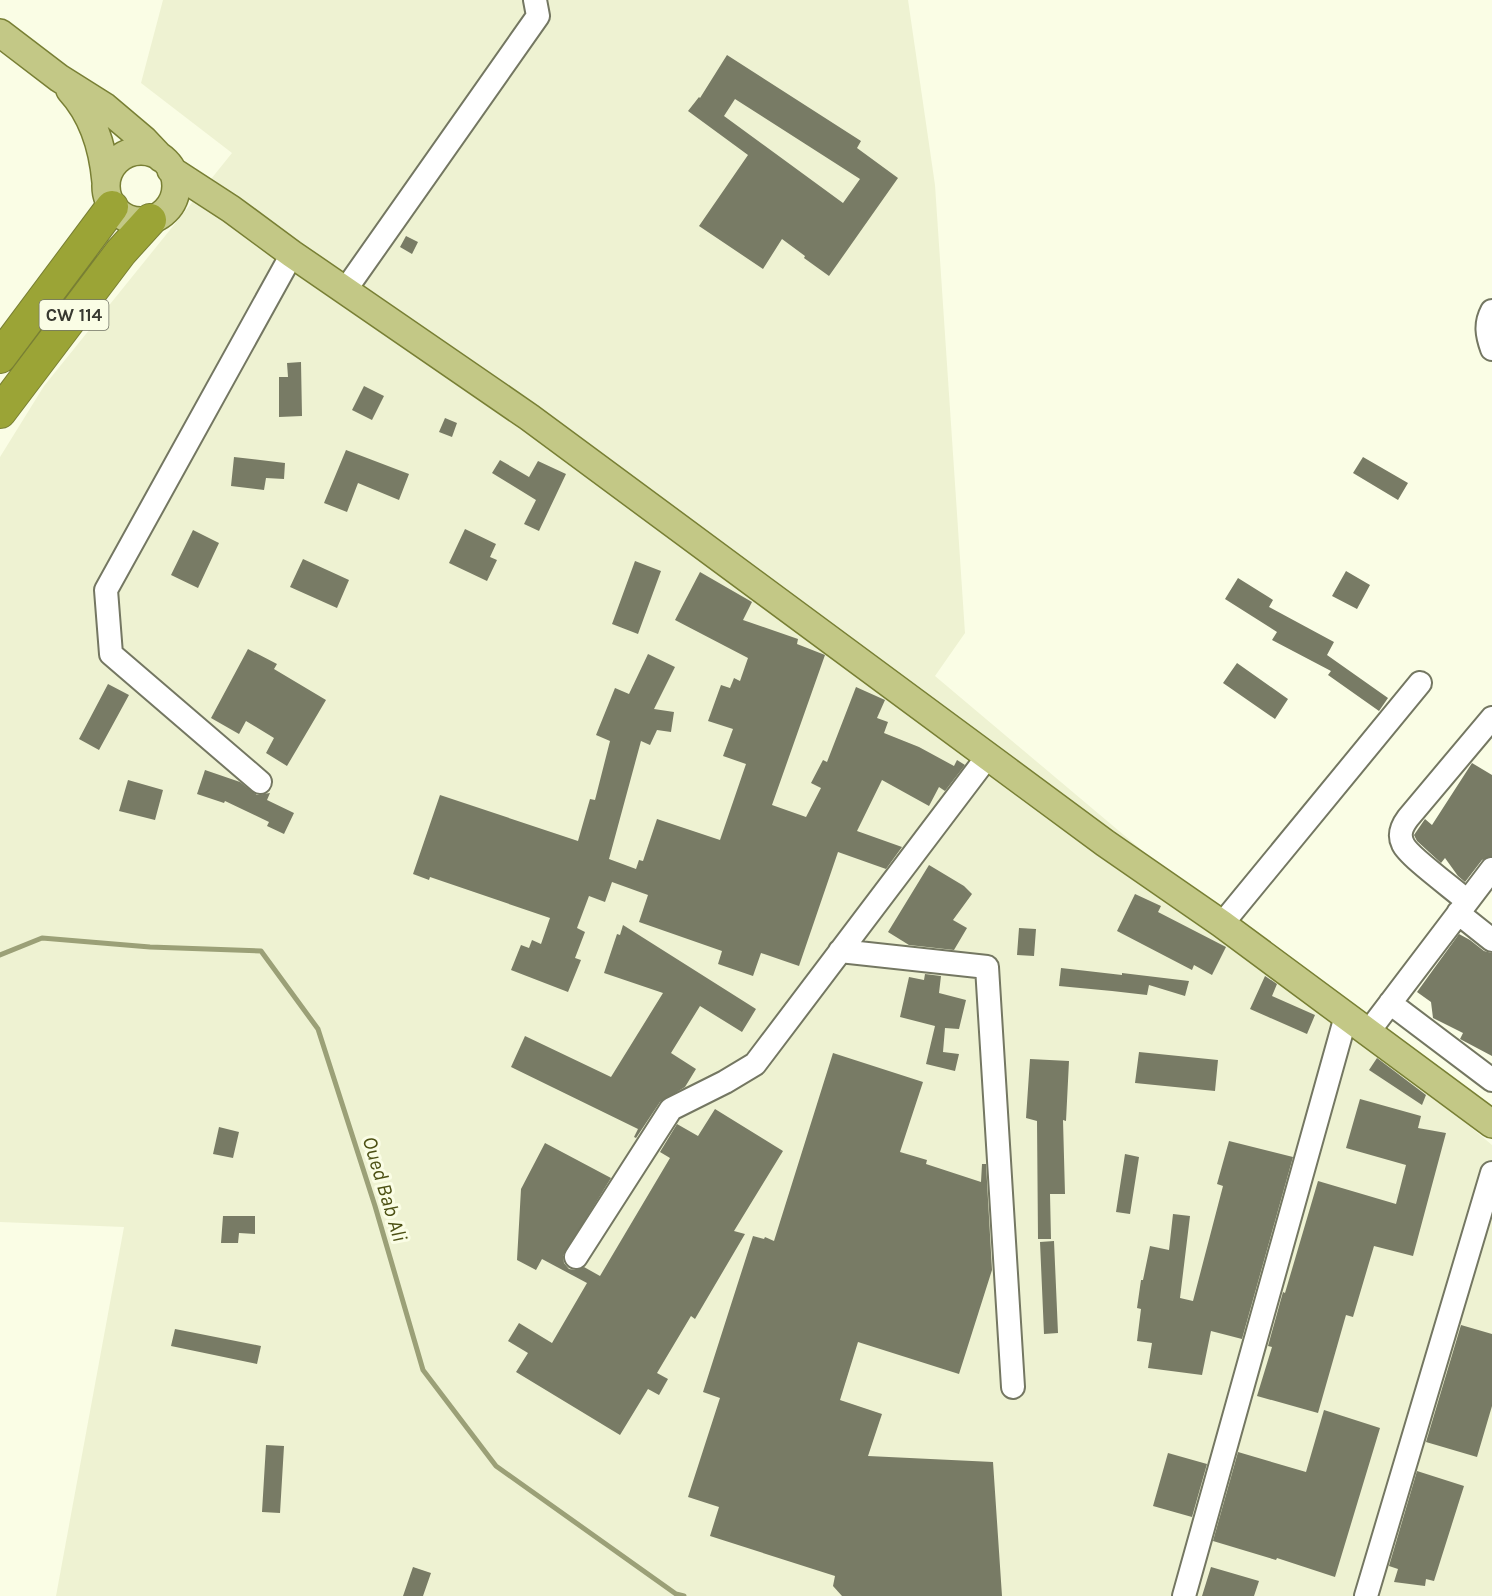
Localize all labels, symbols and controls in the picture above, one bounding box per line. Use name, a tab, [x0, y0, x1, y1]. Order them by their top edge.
road number: CW 114	[40, 300, 109, 330]
water label: Oued Bab Ali	[358, 1133, 412, 1245]

